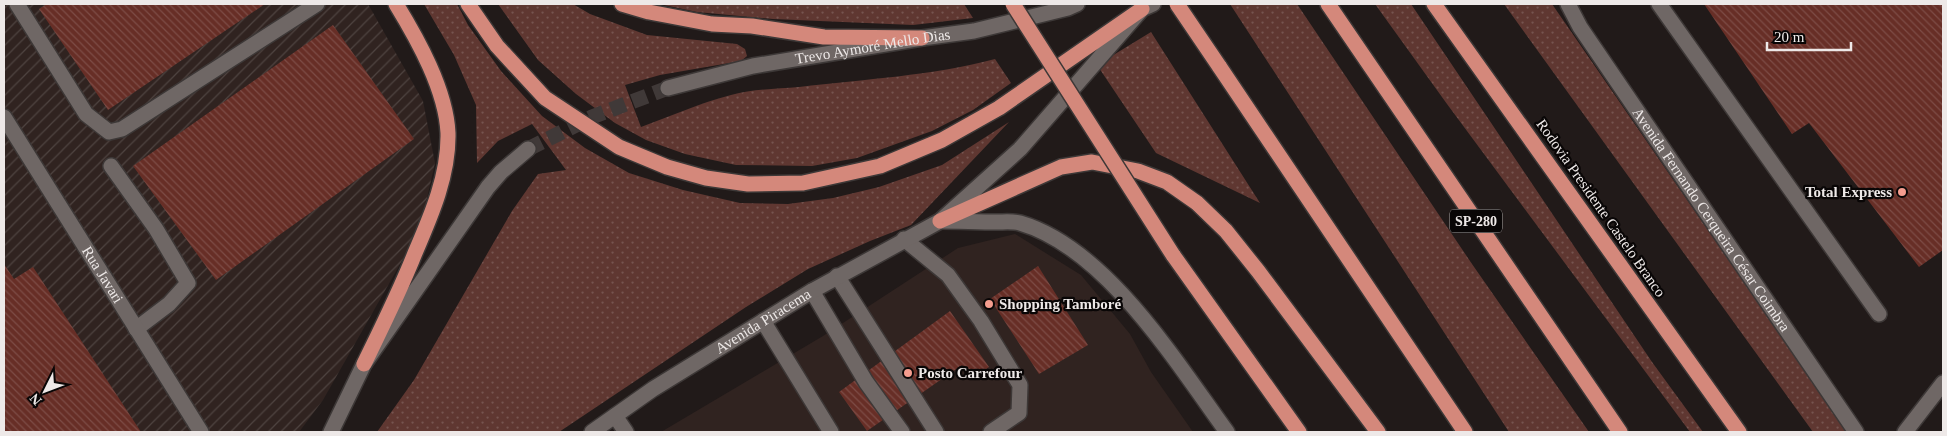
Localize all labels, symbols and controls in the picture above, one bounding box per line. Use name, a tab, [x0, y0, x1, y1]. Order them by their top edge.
scale bar	[1767, 20, 1851, 52]
street label: Trevo Aymoré Mello Dias	[794, 26, 951, 67]
text: 20 m	[1774, 29, 1805, 45]
street label: Avenida Fernando Cerqueira César Coimbra	[1629, 105, 1793, 335]
street label: Rodovia Presidente Castelo Branco	[1533, 116, 1669, 300]
place label: Total Express	[1805, 184, 1892, 200]
marker: Total Express	[1896, 186, 1908, 198]
road number: SP-280	[1450, 210, 1502, 232]
street label: Rua Javari	[79, 243, 126, 306]
street label: Avenida Piracema	[712, 285, 814, 357]
place label: Shopping Tamboré	[999, 296, 1121, 312]
marker: Shopping Tamboré	[983, 298, 995, 310]
place label: Posto Carrefour	[918, 365, 1023, 381]
north arrow	[20, 366, 70, 416]
marker: Posto Carrefour	[902, 367, 914, 379]
text: N	[27, 391, 45, 408]

